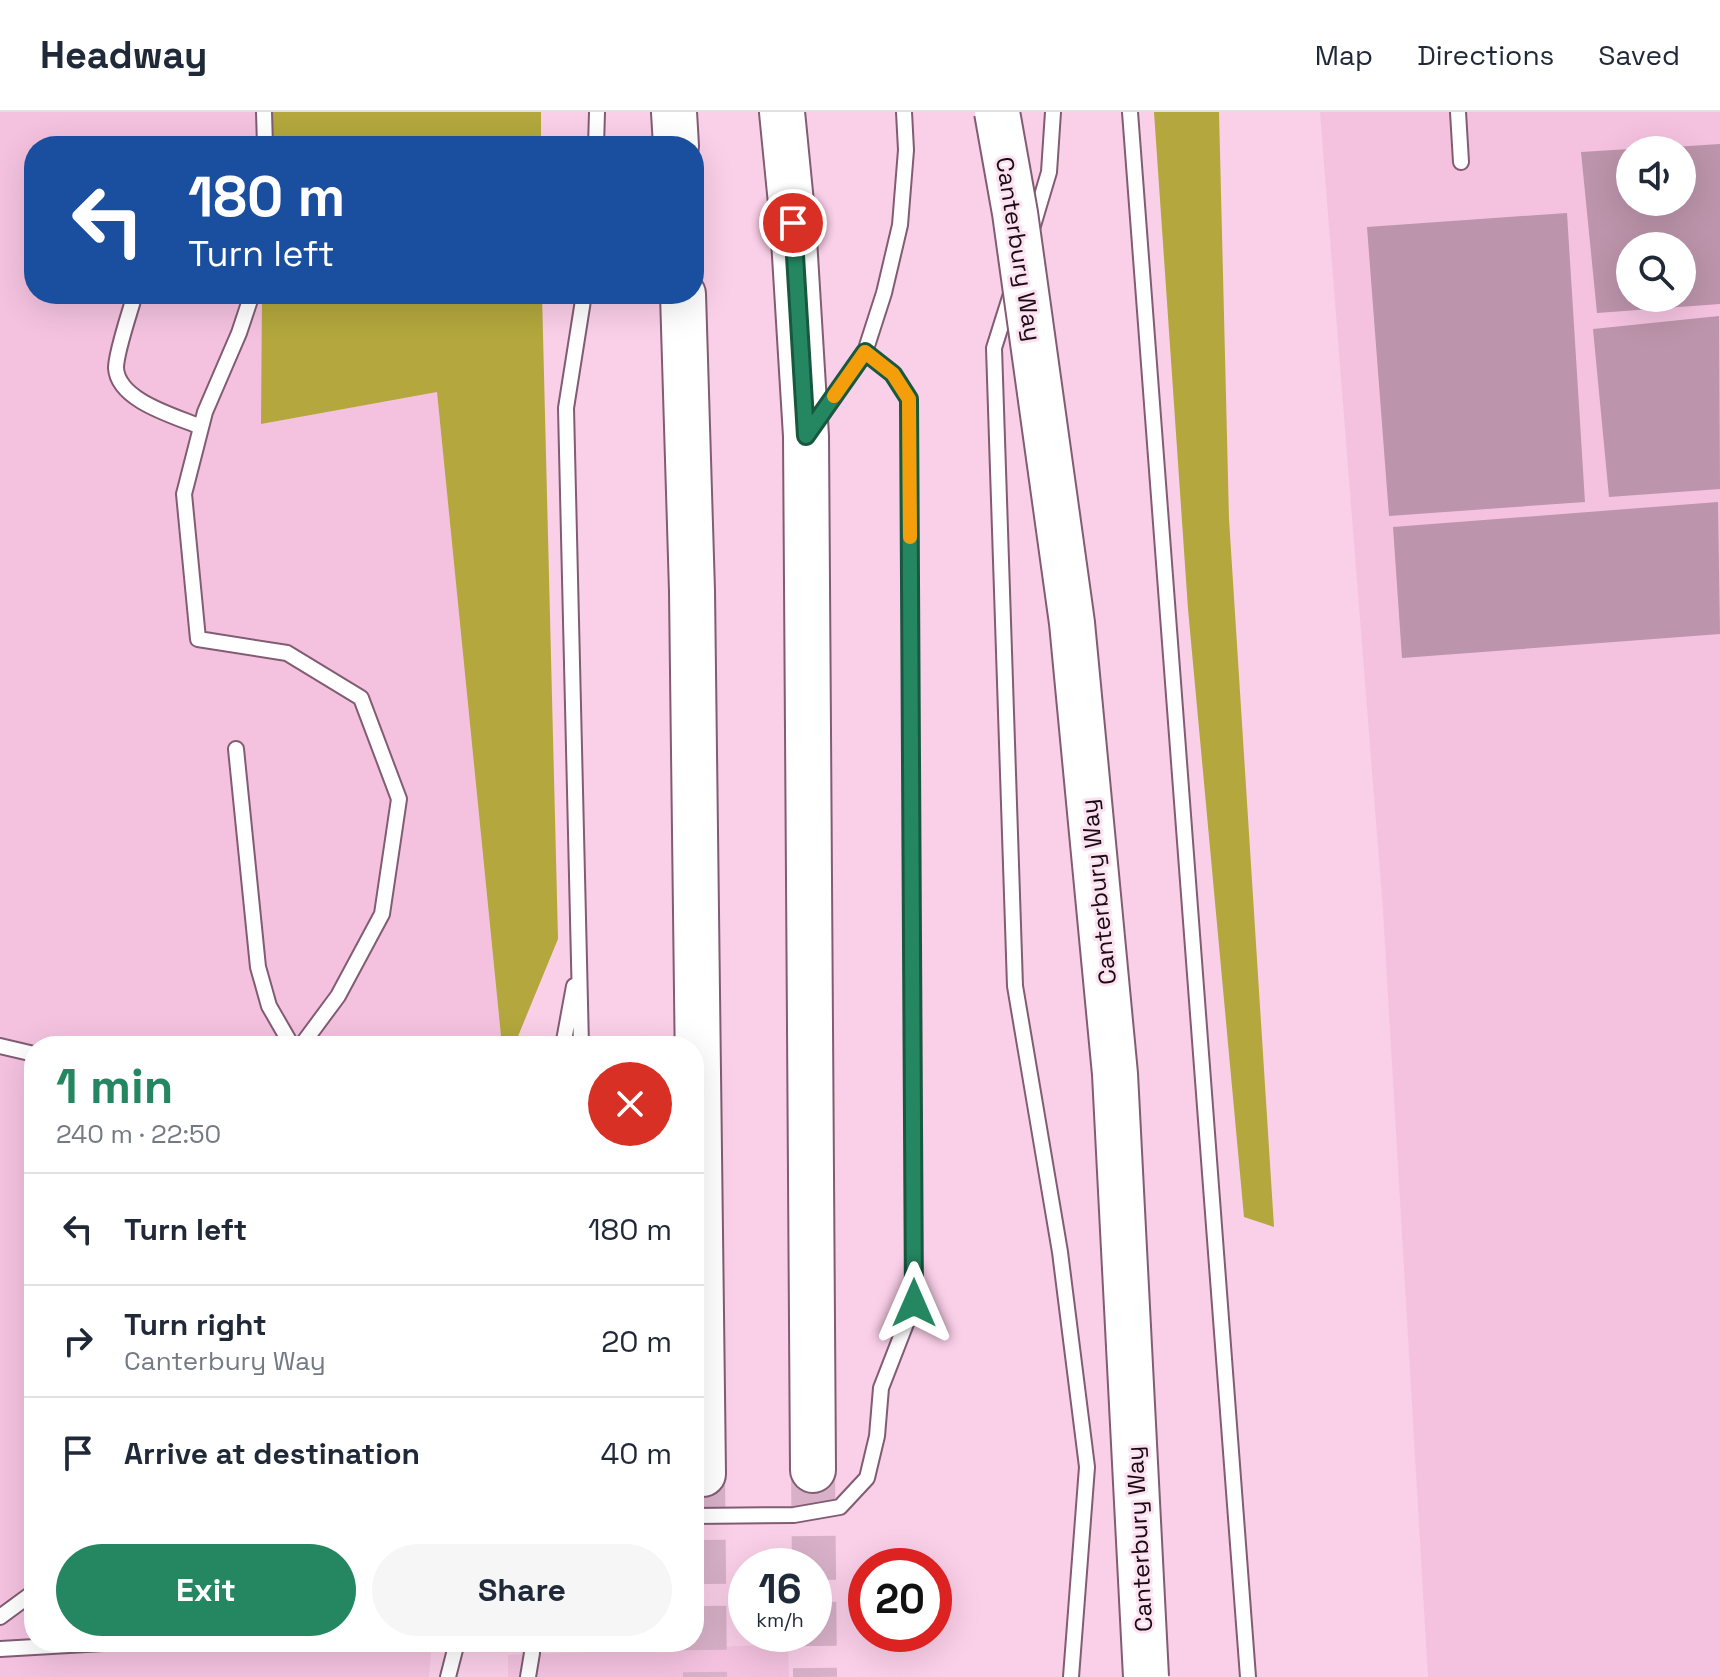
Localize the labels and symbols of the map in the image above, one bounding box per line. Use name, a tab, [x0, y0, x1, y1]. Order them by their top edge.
street label: Canterbury Way	[989, 155, 1049, 343]
pin	[759, 189, 827, 257]
street label: Canterbury Way	[1073, 798, 1123, 986]
position arrow	[872, 1261, 956, 1345]
street label: Canterbury Way	[1119, 1445, 1159, 1633]
speed limit sign: 20	[848, 1548, 952, 1652]

